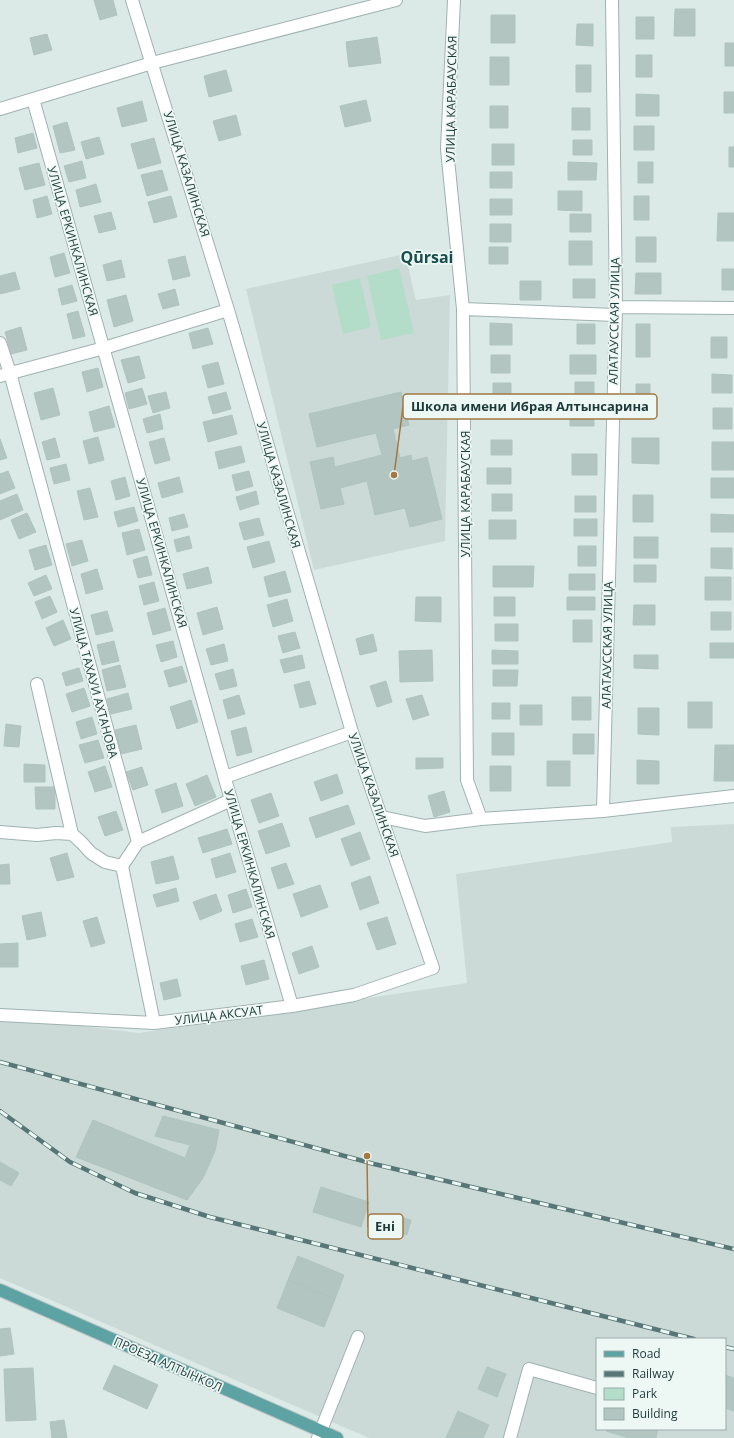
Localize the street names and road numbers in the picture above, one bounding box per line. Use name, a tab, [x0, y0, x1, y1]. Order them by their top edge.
street label: УЛИЦА КАРАБАУСКАЯ	[441, 36, 461, 162]
street label: УЛИЦА КАЗАЛИНСКАЯ	[160, 109, 214, 239]
street label: УЛИЦА ЕРКИНКАЛИНСКАЯ	[43, 164, 103, 318]
street label: АЛАТАУССКАЯ УЛИЦА	[604, 257, 624, 385]
street label: УЛИЦА КАЗАЛИНСКАЯ	[253, 420, 305, 550]
street label: УЛИЦА КАРАБАУСКАЯ	[457, 431, 474, 557]
street label: УЛИЦА ЕРКИНКАЛИНСКАЯ	[132, 476, 192, 630]
street label: АЛАТАУССКАЯ УЛИЦА	[597, 581, 617, 709]
street label: УЛИЦА ТАХАУИ АХТАНОВА	[66, 606, 122, 761]
street label: УЛИЦА КАЗАЛИНСКАЯ	[345, 731, 403, 859]
street label: УЛИЦА ЕРКИНКАЛИНСКАЯ	[220, 787, 280, 941]
street label: УЛИЦА АКСУАТ	[174, 1001, 264, 1029]
street label: ПРОЕЗД АЛТЫНКОЛ	[111, 1332, 225, 1396]

